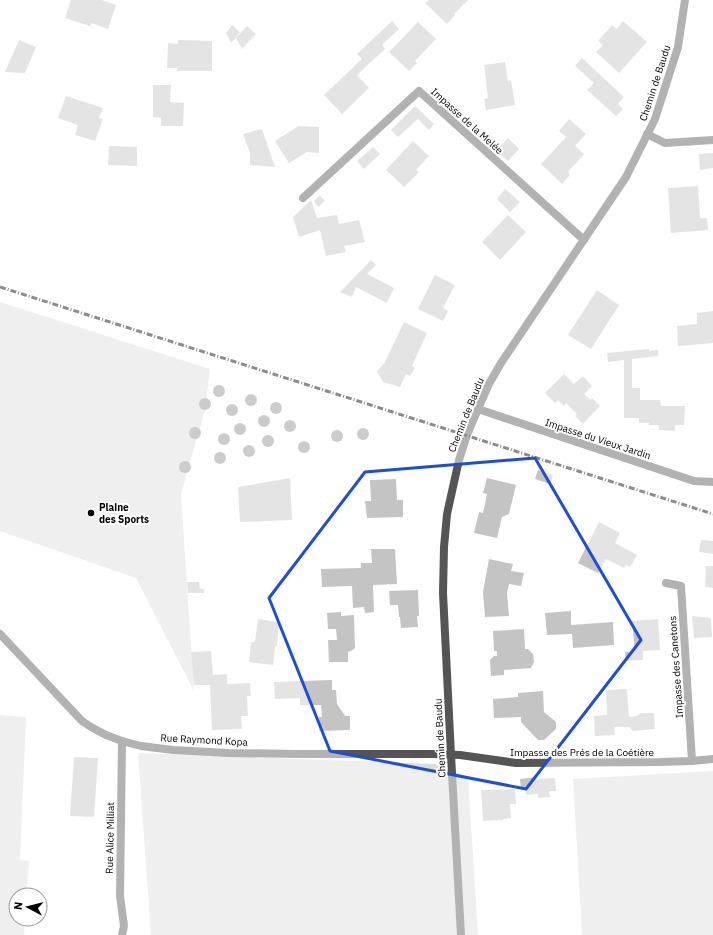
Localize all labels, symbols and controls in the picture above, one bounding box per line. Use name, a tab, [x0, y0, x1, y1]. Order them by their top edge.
street label: Chemin de Baudu	[637, 43, 673, 123]
street label: Impasse de la Melée	[428, 85, 506, 157]
street label: Chemin de Baudu	[445, 376, 487, 454]
street label: Impasse du Vieux Jardin	[543, 416, 653, 462]
place label: Plaine des Sports	[99, 501, 149, 526]
marker: Plaine des Sports	[86, 508, 96, 518]
street label: Impasse des Canetons	[666, 615, 686, 718]
street label: Chemin de Baudu	[431, 698, 449, 778]
street label: Rue Raymond Kopa	[160, 731, 249, 749]
street label: Impasse des Prés de la Coétière	[510, 746, 655, 759]
street label: Rue Alice Milliat	[103, 802, 117, 874]
north arrow	[8, 887, 48, 927]
text: N	[11, 901, 26, 911]

